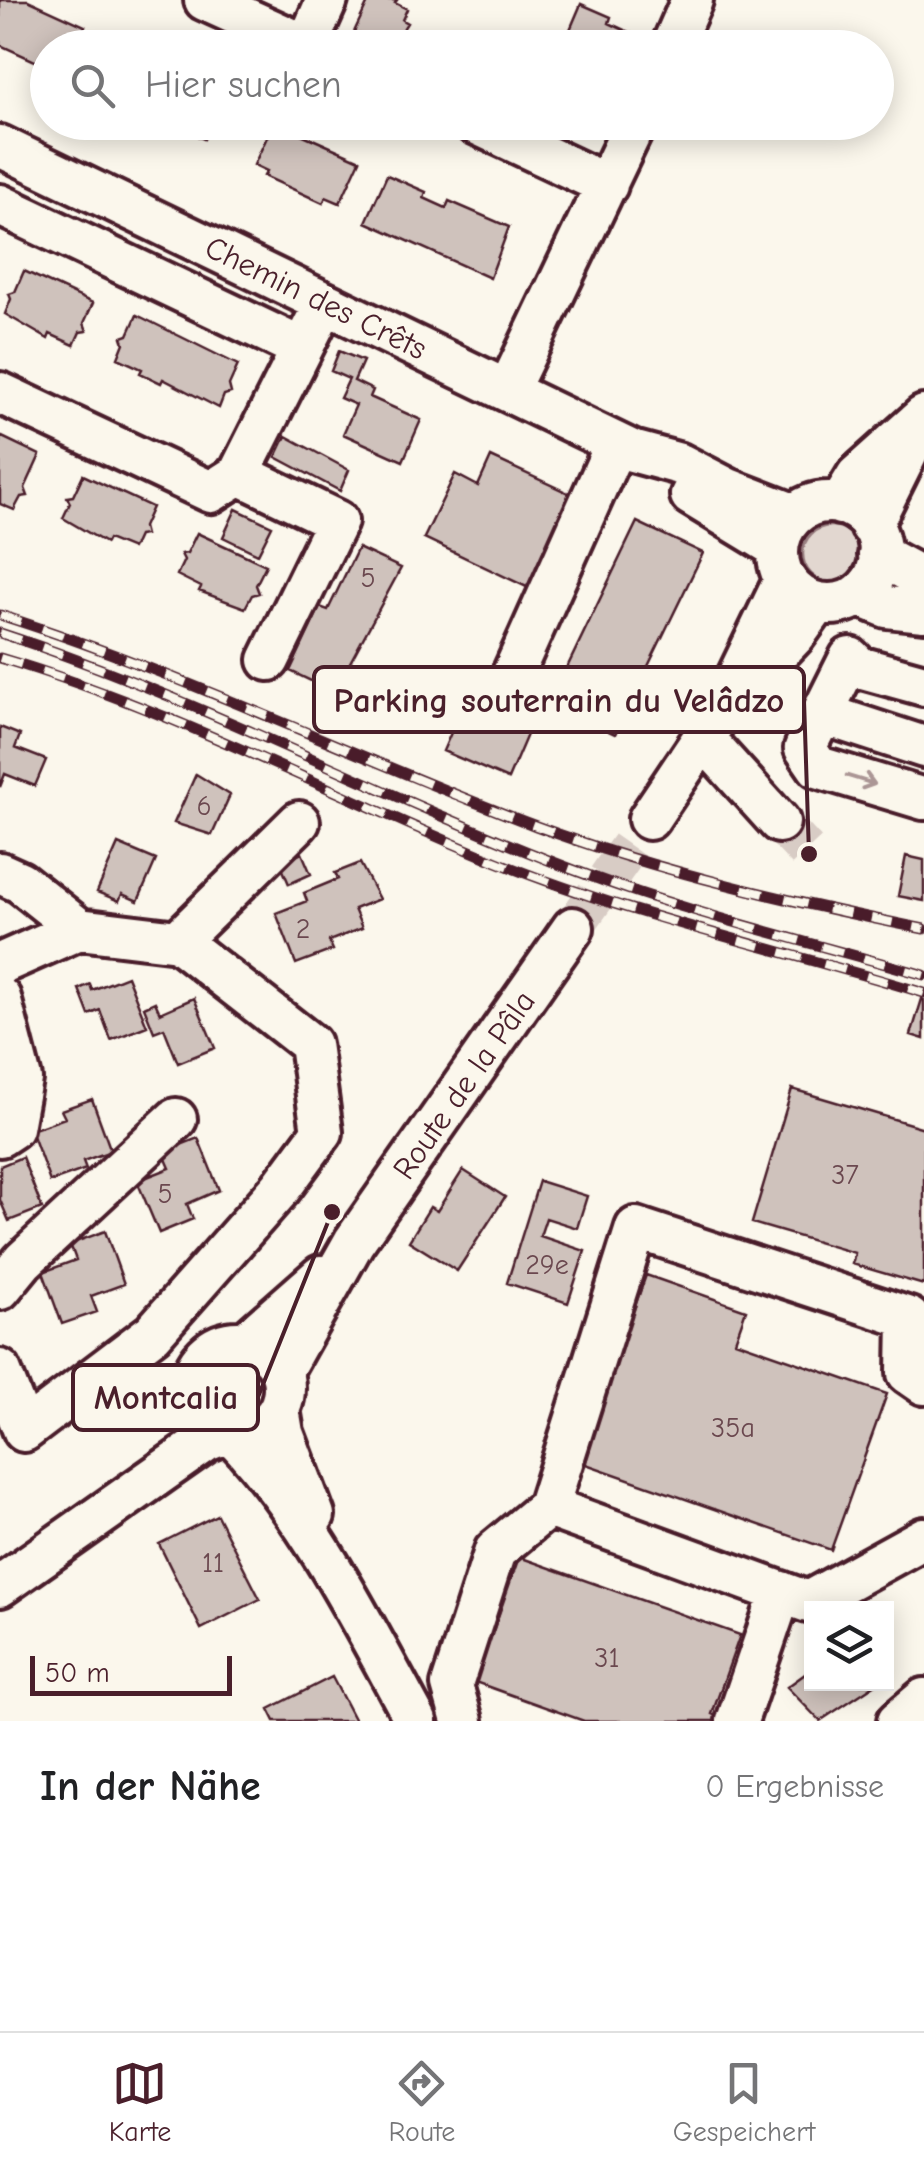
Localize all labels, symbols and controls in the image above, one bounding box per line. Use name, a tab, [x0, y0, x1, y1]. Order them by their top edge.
search box	[30, 30, 894, 140]
icon: search	[65, 58, 120, 113]
text: Hier suchen	[145, 63, 342, 107]
street label: Chemin des Crêts	[199, 228, 433, 368]
house number: 5	[360, 562, 376, 594]
callout: Parking souterrain du Velâdzo	[314, 667, 804, 732]
text: Parking souterrain du Velâdzo	[334, 680, 784, 721]
one-way arrow	[844, 772, 876, 790]
house number: 6	[196, 790, 212, 822]
house number: 2	[296, 913, 310, 945]
street label: Route de la Pâla	[385, 984, 543, 1186]
house number: 37	[831, 1159, 859, 1191]
house number: 5	[157, 1178, 173, 1210]
house number: 29e	[525, 1249, 569, 1281]
callout: Montcalia	[73, 1365, 258, 1430]
text: Montcalia	[94, 1377, 238, 1418]
house number: 35a	[711, 1412, 755, 1444]
house number: 11	[202, 1547, 224, 1579]
map controls	[804, 1601, 894, 1691]
button: layers	[804, 1601, 894, 1691]
house number: 31	[594, 1642, 620, 1674]
scale bar	[30, 1651, 232, 1696]
text: 50 m	[45, 1657, 110, 1689]
text: In der Nähe	[40, 1762, 261, 1811]
text: 0 Ergebnisse	[705, 1768, 884, 1805]
tab: Karte	[109, 2056, 171, 2148]
tab: Route	[389, 2056, 455, 2148]
tab: Gespeichert	[673, 2056, 815, 2148]

